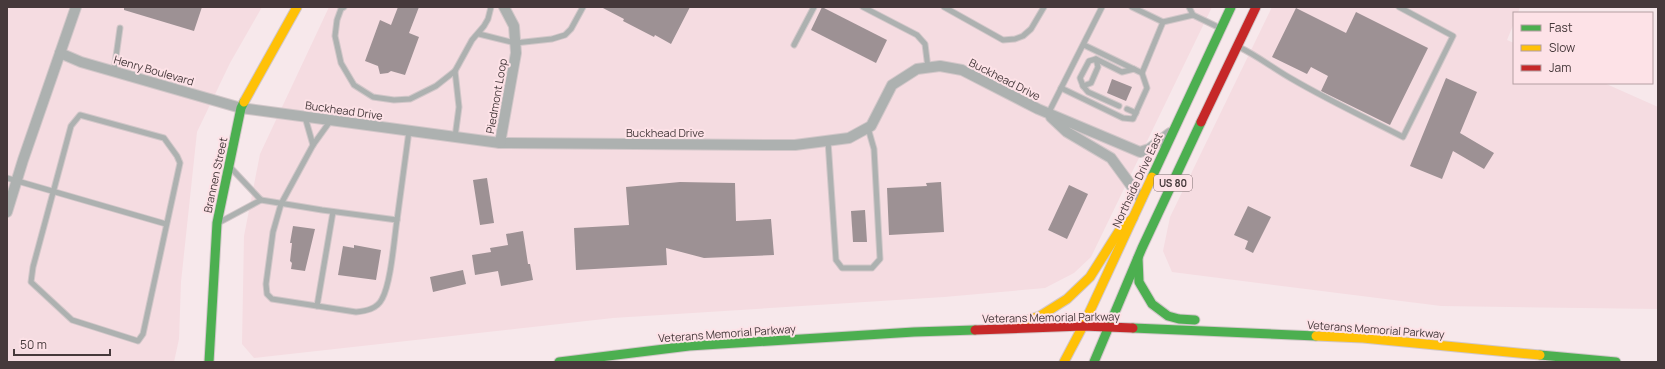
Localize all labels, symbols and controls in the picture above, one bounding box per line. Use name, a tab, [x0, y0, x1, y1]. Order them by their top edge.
legend	[1513, 12, 1653, 84]
text: Fast	[1549, 19, 1573, 36]
text: Slow	[1549, 39, 1575, 56]
street label: Henry Boulevard	[112, 51, 196, 89]
street label: Buckhead Drive	[967, 55, 1044, 104]
street label: Piedmont Loop	[482, 57, 510, 135]
text: Jam	[1549, 59, 1571, 76]
street label: Buckhead Drive	[304, 97, 384, 123]
street label: Buckhead Drive	[626, 125, 705, 140]
street label: Northside Drive East	[1108, 130, 1166, 230]
street label: Brannen Street	[200, 136, 230, 214]
road number: US 80	[1154, 175, 1192, 191]
street label: Veterans Memorial Parkway	[982, 308, 1120, 326]
street label: Veterans Memorial Parkway	[1307, 317, 1445, 341]
street label: Veterans Memorial Parkway	[658, 321, 796, 345]
scale bar	[14, 331, 110, 357]
text: 50 m	[20, 336, 47, 353]

